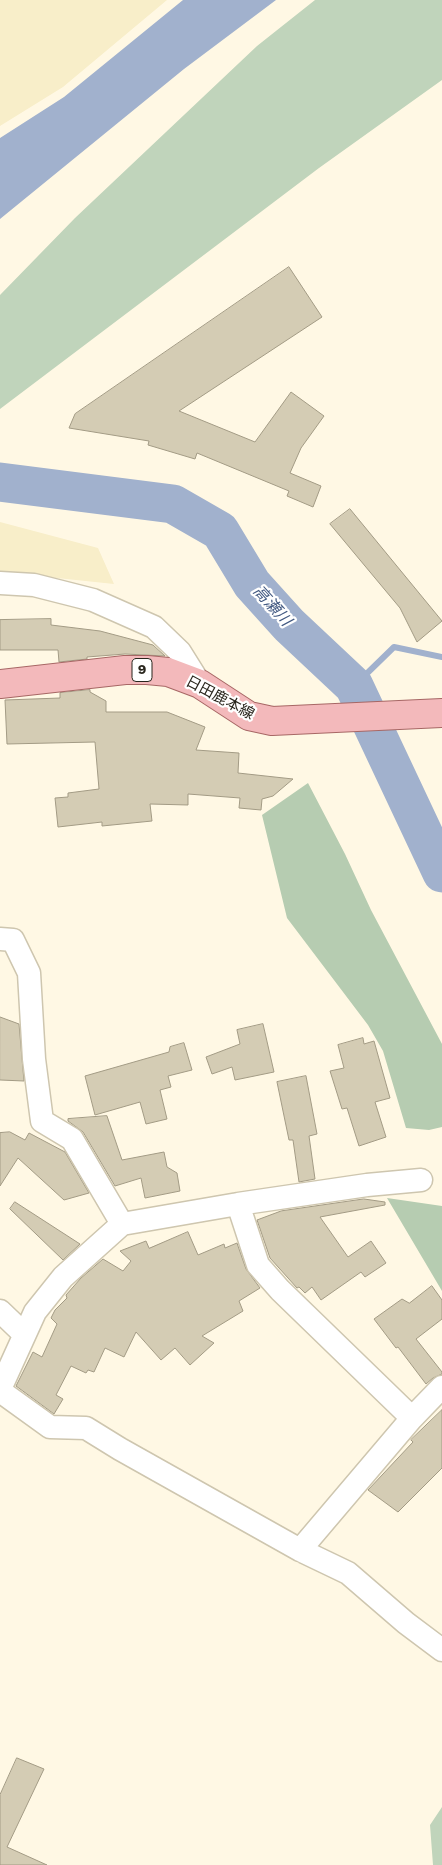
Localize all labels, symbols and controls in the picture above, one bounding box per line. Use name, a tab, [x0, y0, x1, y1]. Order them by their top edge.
water label: 高瀬川	[249, 582, 295, 630]
road number: 9	[132, 658, 152, 682]
street label: 日田鹿本線	[183, 672, 257, 724]

